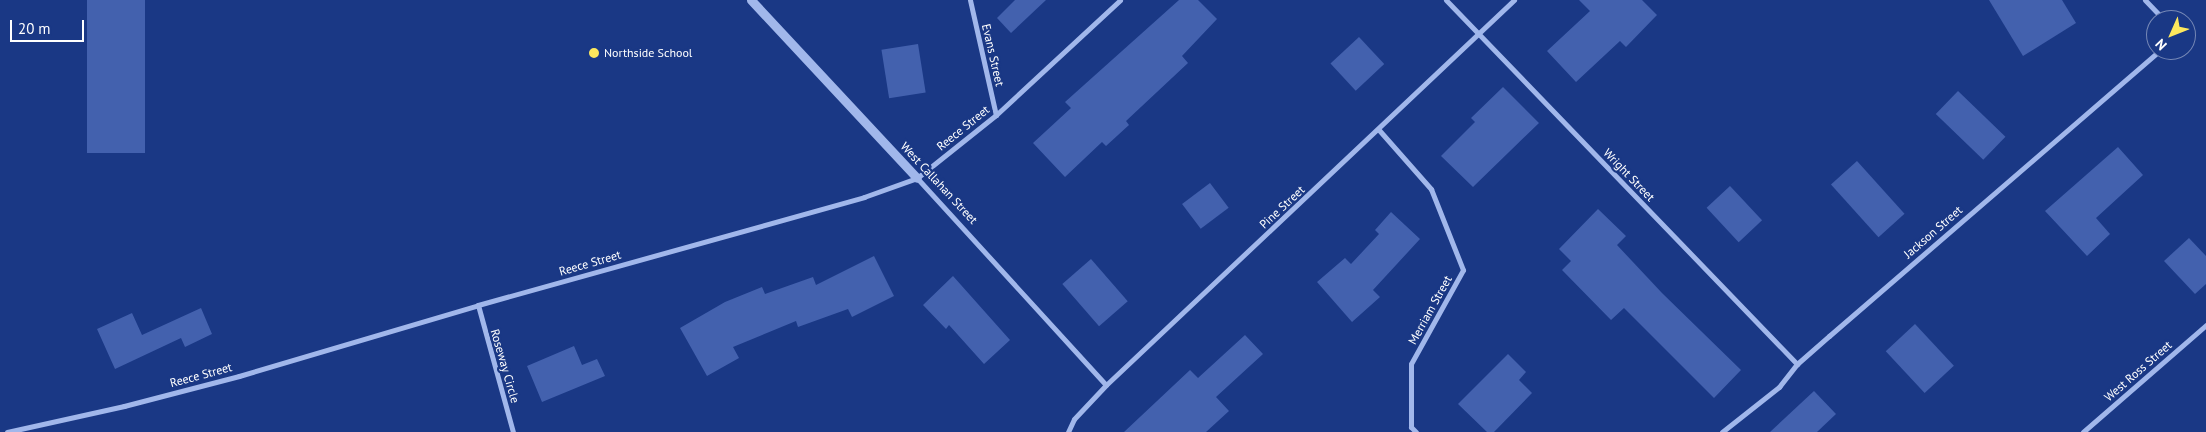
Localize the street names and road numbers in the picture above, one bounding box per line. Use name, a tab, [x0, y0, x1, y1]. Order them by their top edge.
street label: Evans Street	[979, 22, 1007, 88]
street label: Reece Street	[934, 102, 992, 154]
street label: West Callahan Street	[897, 139, 981, 227]
street label: Wright Street	[1600, 146, 1658, 204]
street label: Pine Street	[1256, 182, 1308, 232]
street label: Jackson Street	[1901, 203, 1965, 261]
street label: Reece Street	[557, 247, 623, 279]
street label: Merriam Street	[1405, 273, 1455, 347]
street label: Roseway Circle	[488, 327, 522, 405]
street label: West Ross Street	[2101, 338, 2175, 404]
street label: Reece Street	[168, 360, 234, 390]

